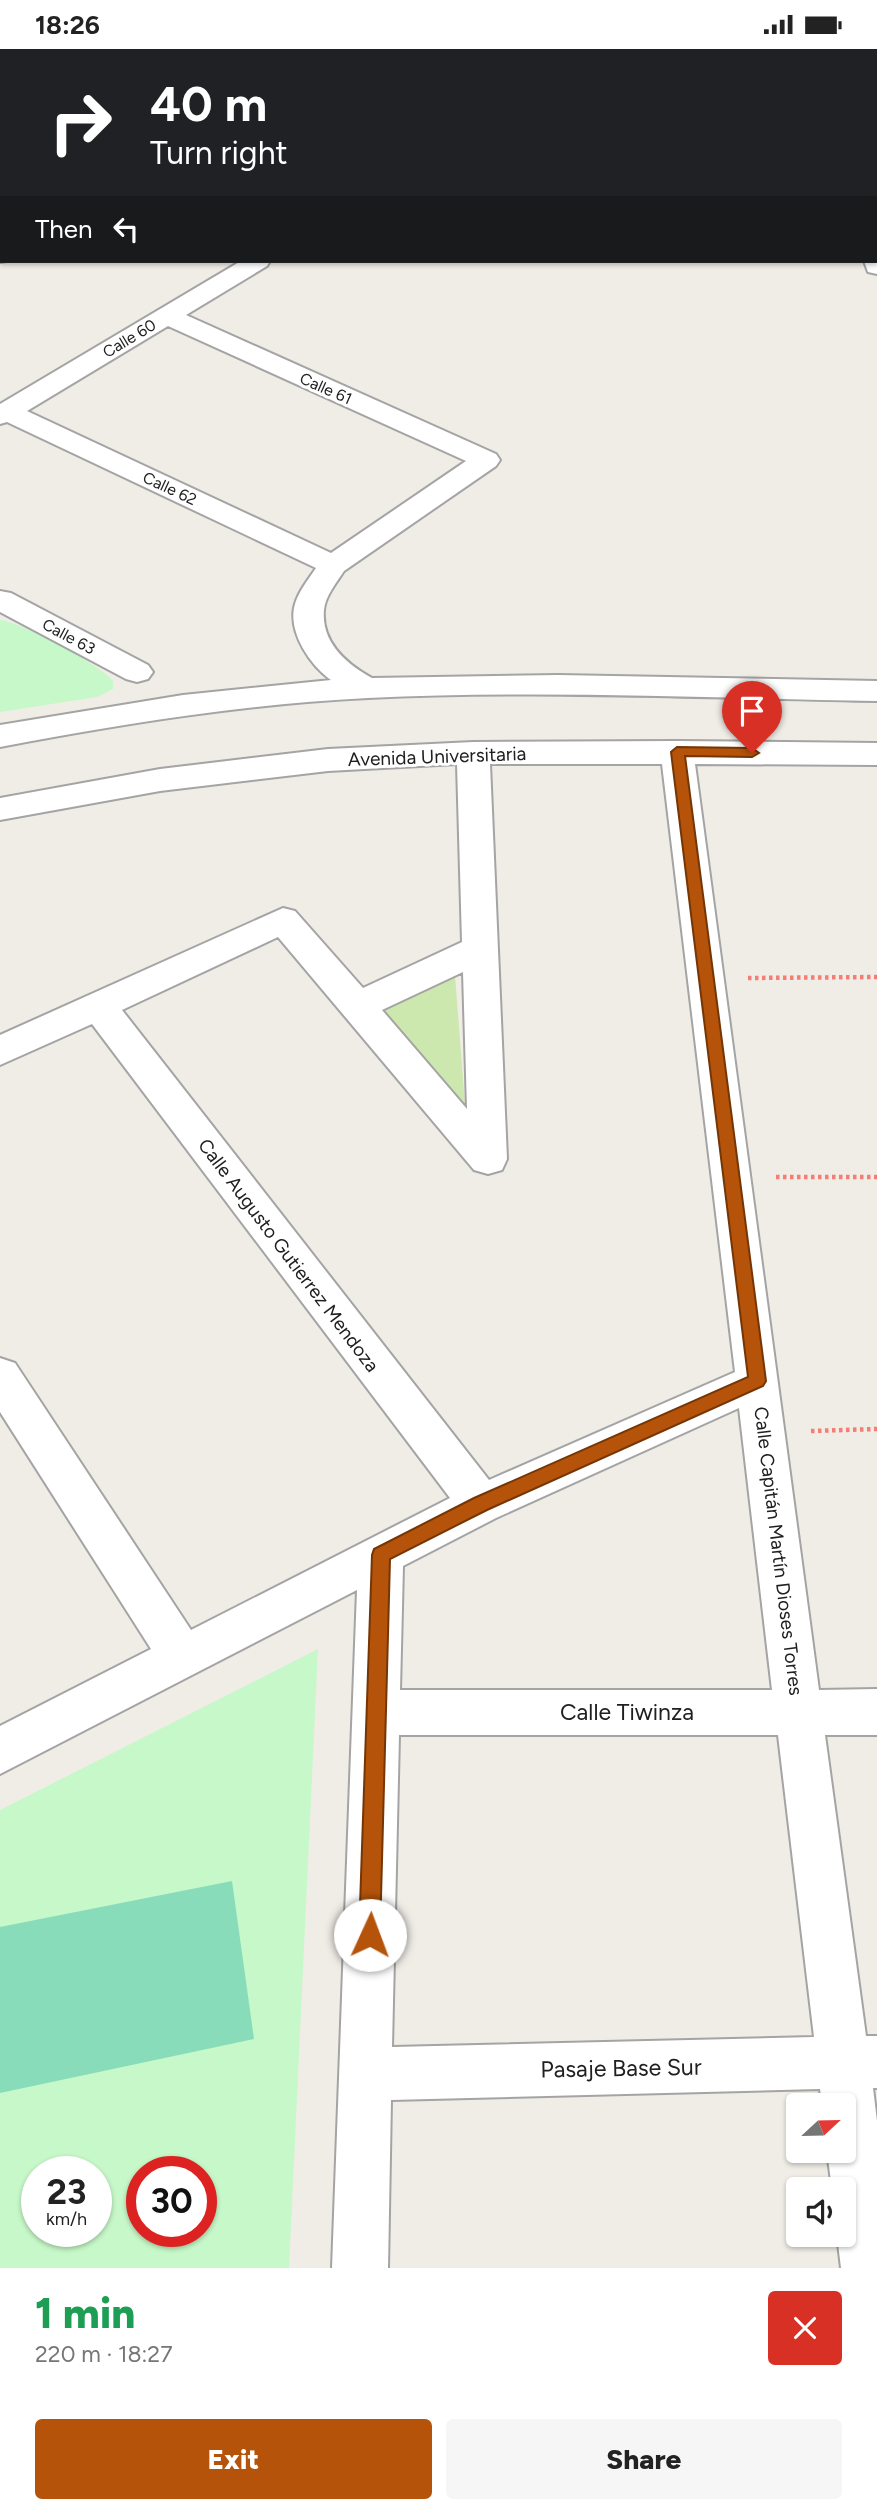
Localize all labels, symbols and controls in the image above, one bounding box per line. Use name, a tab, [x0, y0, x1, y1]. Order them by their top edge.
text: 18:26	[35, 9, 100, 41]
text: 40 m	[150, 74, 267, 133]
icon: right	[35, 77, 126, 168]
text: Turn right	[150, 134, 288, 172]
icon: left	[107, 210, 145, 248]
text: Then	[35, 213, 93, 245]
street label: Calle 60	[99, 315, 159, 362]
street label: Calle 61	[297, 369, 355, 408]
street label: Calle 62	[140, 468, 200, 509]
street label: Calle 63	[39, 615, 98, 658]
pin	[722, 681, 782, 753]
icon: arrive	[733, 692, 771, 730]
street label: Avenida Universitaria	[347, 742, 527, 771]
street label: Calle Augusto Gutierrez Mendoza	[193, 1134, 384, 1377]
street label: Calle Capitán Martín Dioses Torres	[749, 1405, 808, 1697]
street label: Calle Tiwinza	[560, 1698, 694, 1726]
position arrow	[333, 1898, 407, 1972]
street label: Pasaje Base Sur	[540, 2053, 702, 2083]
north arrow	[786, 2093, 856, 2163]
map controls	[786, 2093, 856, 2247]
speed limit sign: 30	[126, 2156, 217, 2247]
text: 23	[47, 2171, 86, 2213]
button: sound	[786, 2177, 856, 2247]
text: km/h	[46, 2208, 87, 2230]
text: 1 min	[35, 2288, 135, 2339]
button: close	[768, 2291, 842, 2365]
text: 220 m · 18:27	[35, 2340, 173, 2368]
button: Exit	[35, 2419, 432, 2499]
button: Share	[446, 2419, 842, 2499]

